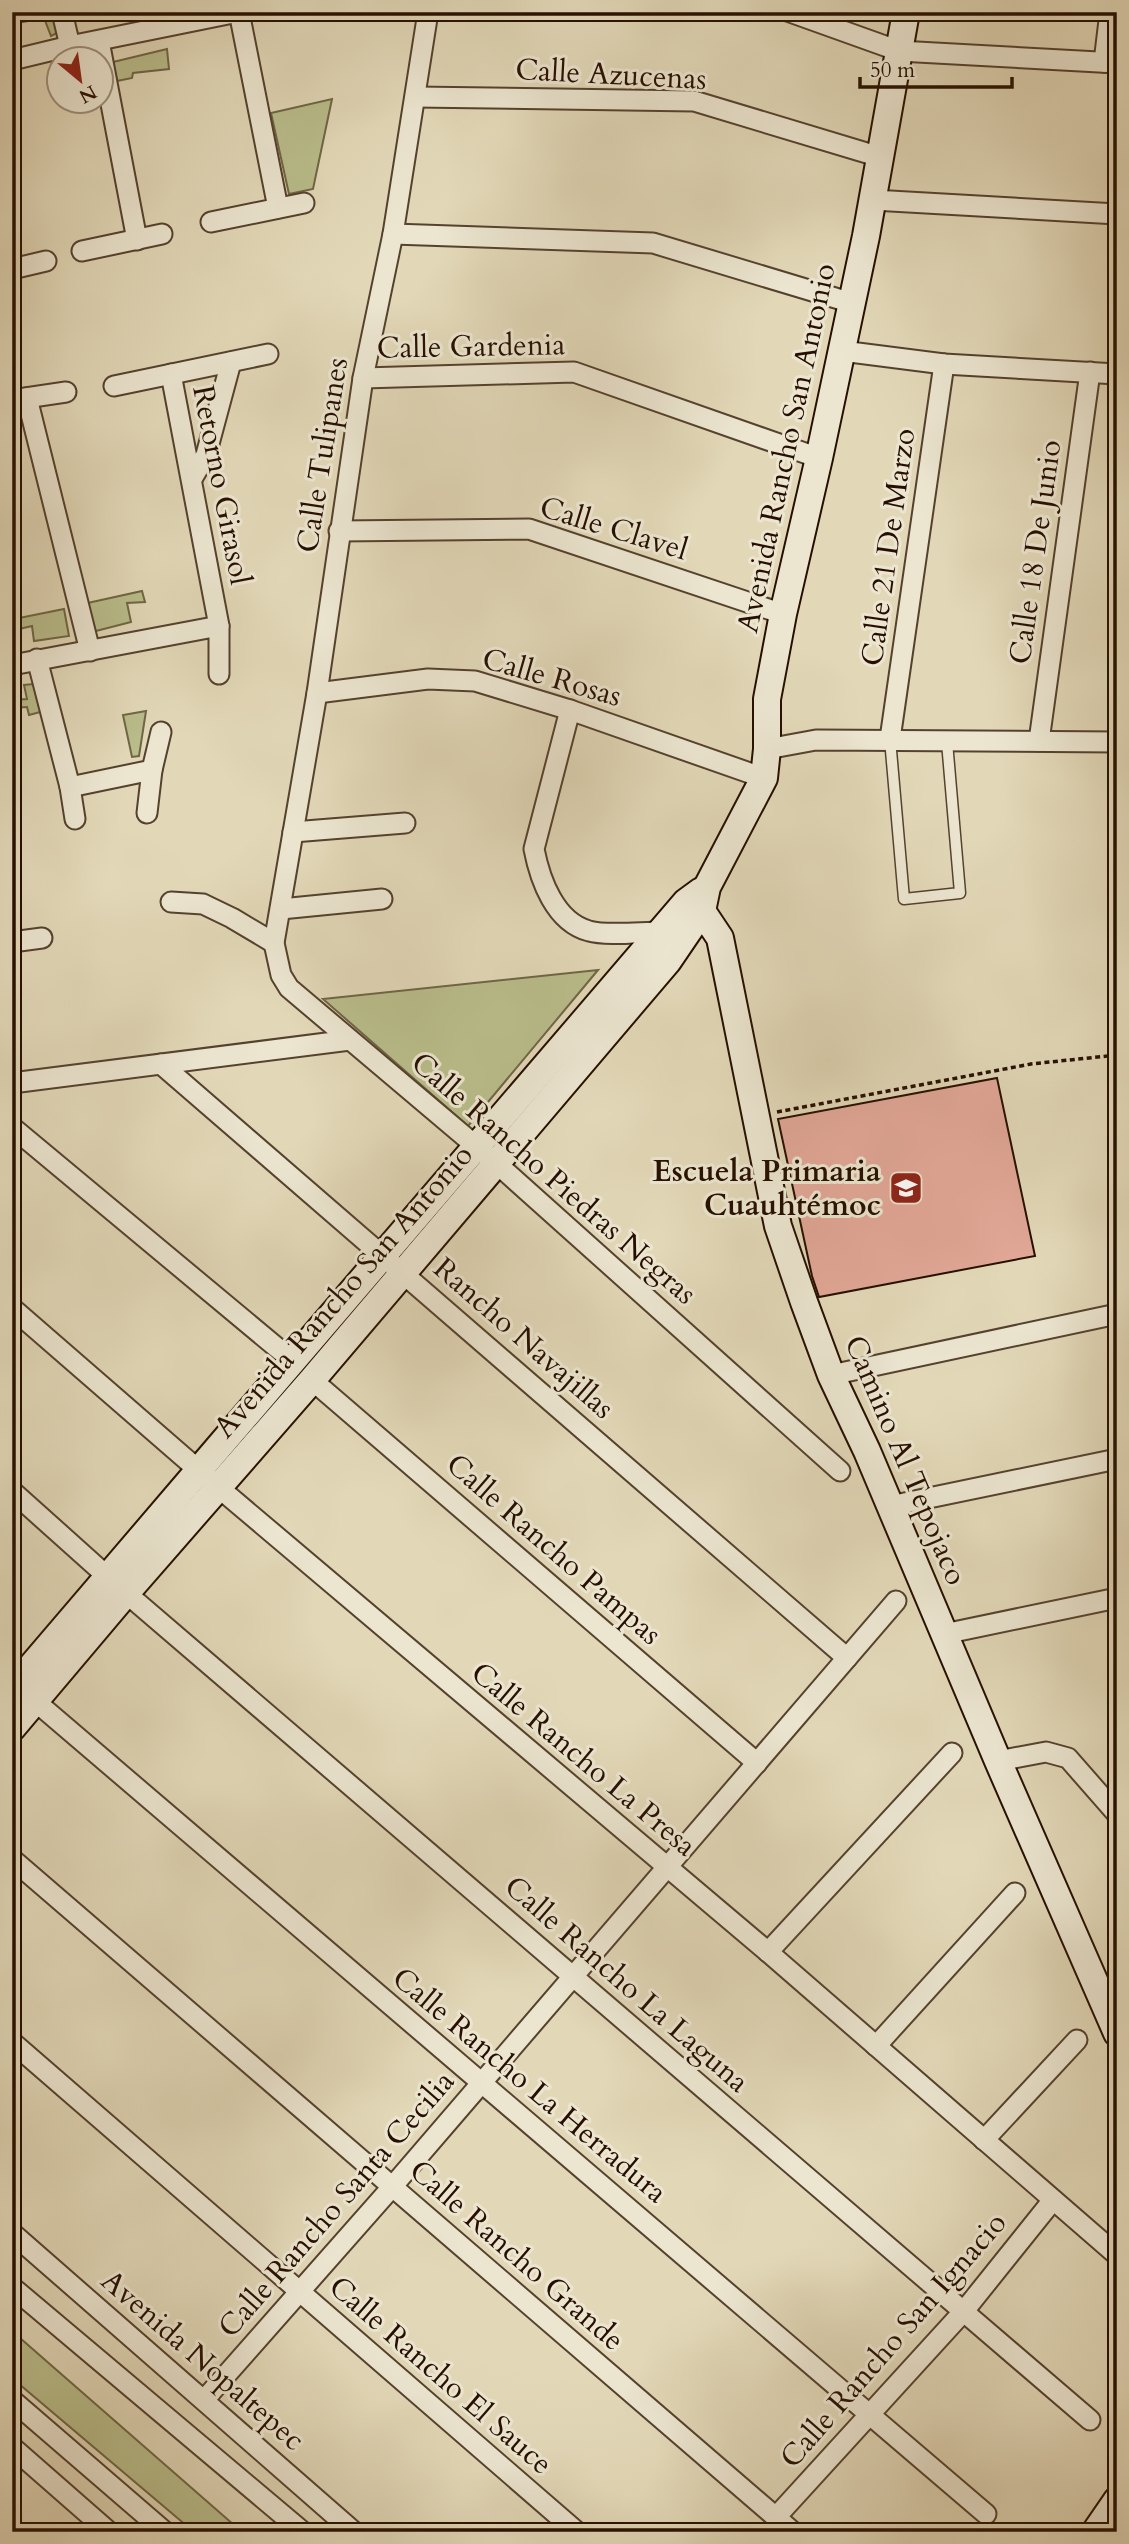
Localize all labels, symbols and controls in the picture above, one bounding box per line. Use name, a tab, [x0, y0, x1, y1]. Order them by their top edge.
north arrow	[46, 46, 116, 116]
scale bar	[860, 46, 1012, 90]
street label: Calle Azucenas	[514, 49, 708, 100]
text: 50 m	[870, 56, 915, 85]
text: N	[74, 79, 101, 110]
street label: Avenida Rancho San Antonio	[727, 260, 846, 637]
street label: Calle Gardenia	[376, 324, 566, 369]
street label: Calle Tulipanes	[287, 355, 358, 556]
street label: Retorno Girasol	[182, 382, 261, 589]
street label: Calle 21 De Marzo	[852, 426, 925, 668]
street label: Calle 18 De Junio	[999, 437, 1072, 667]
street label: Calle Clavel	[535, 487, 693, 571]
street label: Calle Rosas	[478, 638, 626, 717]
street label: Calle Rancho Piedras Negras	[402, 1043, 705, 1314]
street label: Avenida Rancho San Antonio	[204, 1136, 482, 1447]
place label: Escuela Primaria Cuauhtémoc	[652, 1151, 881, 1226]
school or university icon: Escuela Primaria Cuauhtémoc	[887, 1169, 925, 1207]
street label: Rancho Navajillas	[425, 1248, 623, 1428]
street label: Camino Al Tepojaco	[834, 1329, 977, 1591]
street label: Calle Rancho Pampas	[437, 1444, 670, 1654]
street label: Calle Rancho La Presa	[462, 1653, 705, 1866]
street label: Calle Rancho La Laguna	[496, 1867, 758, 2102]
street label: Calle Rancho La Herradura	[384, 1958, 676, 2213]
street label: Calle Rancho Santa Cecilia	[209, 2062, 464, 2347]
street label: Calle Rancho Grande	[400, 2151, 633, 2360]
street label: Calle Rancho San Ignacio	[771, 2204, 1016, 2477]
street label: Avenida Nopaltepec	[92, 2260, 313, 2460]
street label: Calle Rancho El Sauce	[320, 2267, 561, 2484]

